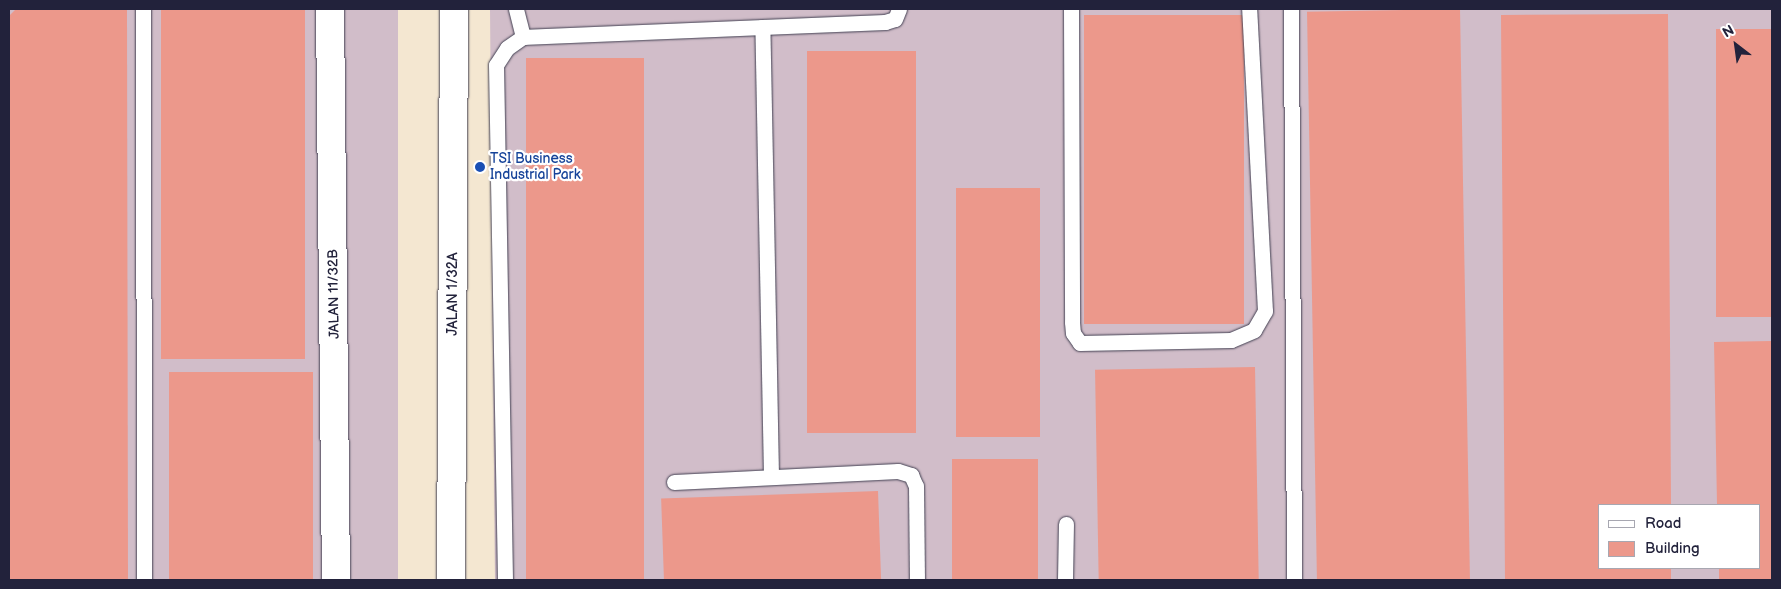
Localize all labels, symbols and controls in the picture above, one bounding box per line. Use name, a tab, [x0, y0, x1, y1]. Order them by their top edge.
north arrow	[1711, 20, 1761, 70]
text: N	[1719, 22, 1737, 42]
place label: TSI Business Industrial Park	[490, 151, 581, 184]
marker: TSI Business Industrial Park	[474, 161, 486, 173]
street label: JALAN 11/32B	[325, 249, 343, 339]
street label: JALAN 1/32A	[445, 252, 461, 336]
legend	[1598, 504, 1761, 569]
text: Road	[1645, 514, 1681, 533]
text: Building	[1645, 539, 1700, 558]

